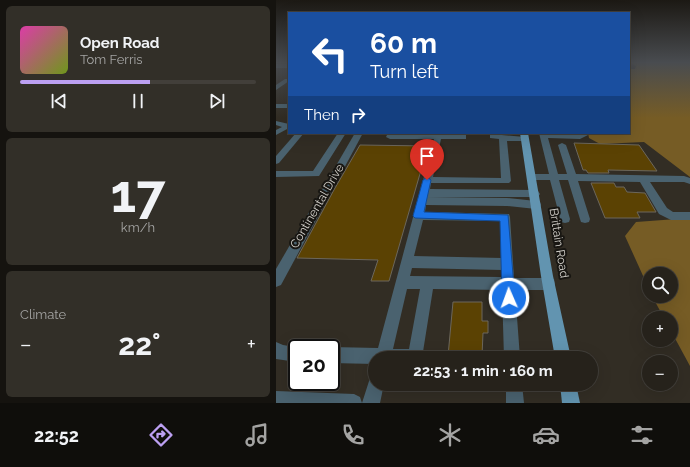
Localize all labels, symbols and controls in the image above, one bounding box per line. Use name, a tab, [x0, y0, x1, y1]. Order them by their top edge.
text: 60 m	[370, 27, 437, 60]
icon: left	[304, 28, 356, 80]
text: Open Road	[80, 34, 160, 52]
text: Tom Ferris	[80, 52, 143, 67]
text: Turn left	[370, 61, 439, 82]
icon: previous	[48, 90, 70, 112]
icon: pause	[127, 90, 149, 112]
icon: next	[206, 90, 228, 112]
icon: right	[347, 104, 369, 126]
text: Then	[304, 106, 339, 124]
pin	[410, 139, 444, 180]
icon: arrive	[416, 145, 438, 167]
street label: Continental Drive	[287, 161, 347, 251]
text: 17	[111, 163, 165, 224]
street label: Brittain Road	[547, 207, 571, 279]
text: km/h	[121, 220, 155, 235]
map controls	[642, 267, 678, 391]
button: search	[642, 267, 678, 303]
position arrow	[488, 277, 530, 319]
text: Climate	[20, 307, 66, 322]
button: +	[642, 311, 678, 347]
text: 22°	[118, 327, 160, 362]
text: −	[20, 331, 32, 357]
text: +	[247, 331, 256, 357]
speed limit sign: 20	[288, 339, 340, 391]
button: −	[642, 355, 678, 391]
text: 22:53 · 1 min · 160 m	[413, 362, 553, 380]
icon: directions	[147, 421, 175, 449]
icon: music	[243, 421, 271, 449]
icon: phone	[339, 421, 367, 449]
icon: climate	[436, 421, 464, 449]
icon: car	[532, 421, 560, 449]
icon: filters	[628, 421, 656, 449]
text: 22:52	[34, 425, 79, 446]

